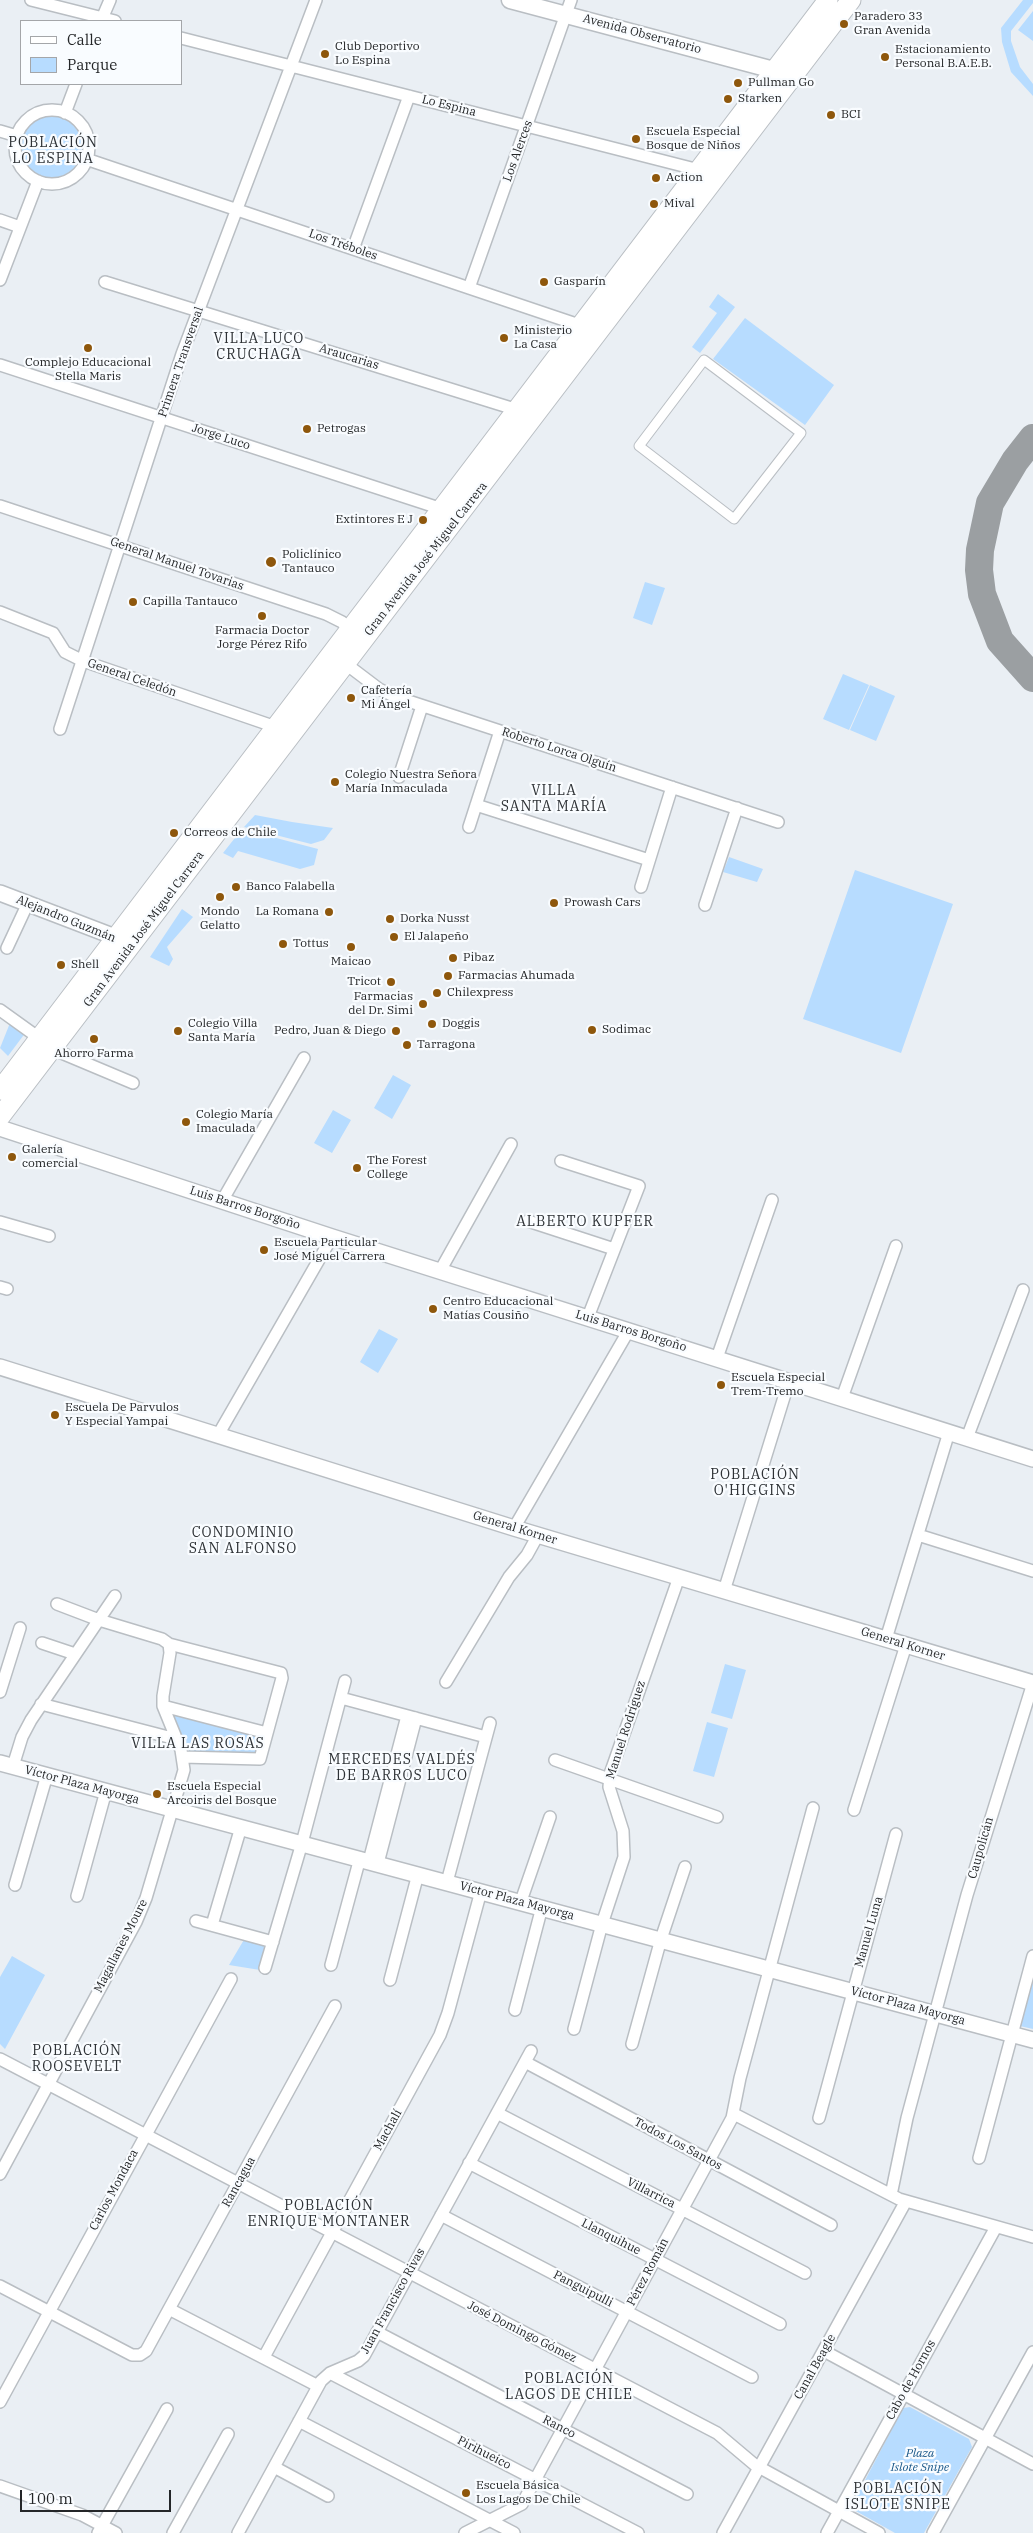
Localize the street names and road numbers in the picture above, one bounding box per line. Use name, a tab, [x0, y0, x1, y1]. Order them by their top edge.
street label: Avenida Observatorio	[581, 11, 703, 57]
street label: Lo Espina	[420, 92, 478, 120]
street label: Los Alerces	[500, 118, 536, 184]
street label: Los Tréboles	[307, 226, 379, 264]
street label: Primera Transversal	[155, 305, 207, 419]
street label: Araucarias	[317, 341, 381, 373]
street label: Jorge Luco	[190, 421, 252, 453]
street label: Gran Avenida José Miguel Carrera	[362, 479, 490, 639]
street label: General Manuel Tovarias	[108, 534, 246, 594]
street label: General Celedón	[85, 656, 179, 700]
street label: Roberto Lorca Olguín	[500, 725, 618, 775]
street label: Gran Avenida José Miguel Carrera	[81, 848, 207, 1010]
street label: Alejandro Guzmán	[14, 892, 118, 946]
street label: Luis Barros Borgoño	[188, 1183, 302, 1233]
street label: Luis Barros Borgoño	[574, 1307, 688, 1355]
street label: General Korner	[471, 1508, 559, 1548]
street label: General Korner	[859, 1624, 947, 1664]
street label: Manuel Rodríguez	[603, 1679, 649, 1781]
street label: Víctor Plaza Mayorga	[23, 1763, 141, 1807]
street label: Caupolicán	[965, 1815, 997, 1881]
street label: Víctor Plaza Mayorga	[458, 1879, 576, 1923]
street label: Manuel Luna	[852, 1895, 886, 1969]
street label: Magallanes Moure	[91, 1897, 151, 1995]
street label: Víctor Plaza Mayorga	[849, 1984, 967, 2028]
street label: Machalí	[371, 2107, 405, 2153]
street label: Todos Los Santos	[632, 2115, 724, 2173]
street label: Carlos Mondaca	[87, 2147, 141, 2233]
street label: Rancagua	[219, 2154, 259, 2210]
street label: Villarrica	[624, 2175, 678, 2211]
street label: Llanquihue	[579, 2216, 643, 2258]
street label: Pérez Román	[624, 2236, 672, 2308]
street label: Juan Francisco Rivas	[358, 2246, 428, 2356]
street label: Panguipulli	[551, 2268, 615, 2310]
street label: José Domingo Gómez	[465, 2298, 579, 2366]
street label: Canal Beagle	[791, 2332, 839, 2402]
street label: Cabo de Hornos	[883, 2337, 939, 2423]
street label: Ranco	[540, 2413, 578, 2441]
street label: Pirihueico	[455, 2433, 513, 2473]

